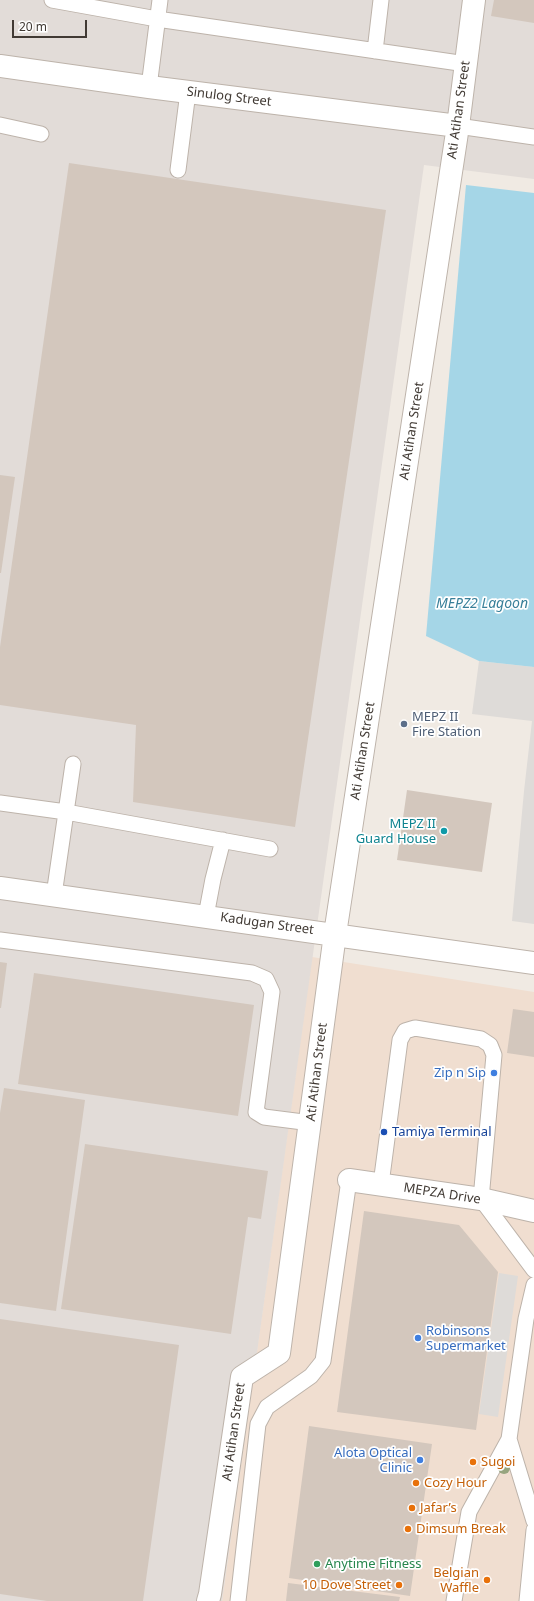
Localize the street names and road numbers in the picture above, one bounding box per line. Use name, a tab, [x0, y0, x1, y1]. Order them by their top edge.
street label: Ati Atihan Street	[444, 60, 474, 160]
street label: Sinulog Street	[186, 84, 272, 110]
street label: Ati Atihan Street	[397, 381, 427, 481]
street label: Ati Atihan Street	[348, 701, 378, 801]
street label: Kadugan Street	[219, 910, 315, 938]
street label: Ati Atihan Street	[303, 1022, 331, 1122]
street label: MEPZA Drive	[402, 1180, 482, 1208]
street label: Ati Atihan Street	[219, 1382, 249, 1482]

